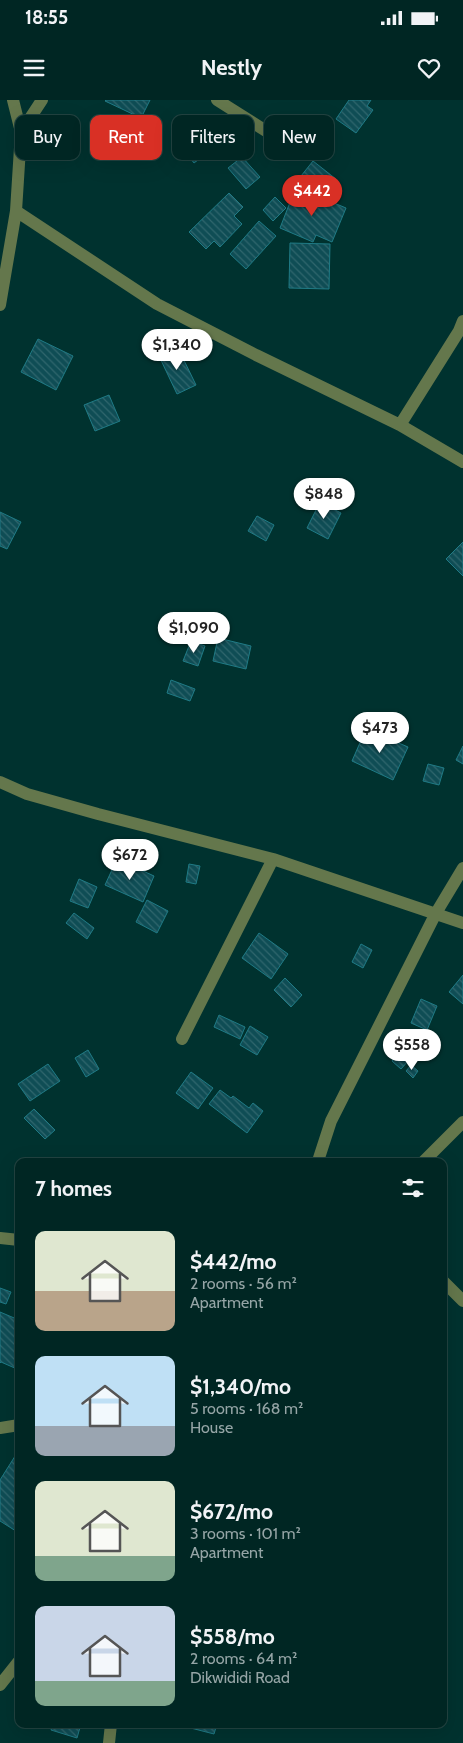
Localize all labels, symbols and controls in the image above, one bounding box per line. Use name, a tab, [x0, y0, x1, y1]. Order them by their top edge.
text: 18:55	[25, 6, 68, 29]
icon: menu	[20, 54, 48, 82]
text: Nestly	[201, 54, 262, 81]
icon: heart	[415, 54, 443, 82]
chip: Buy	[15, 115, 80, 160]
chip: Rent	[90, 115, 162, 160]
chip: Filters	[172, 115, 254, 160]
chip: New	[264, 115, 334, 160]
pin: $442	[282, 174, 342, 217]
text: $442	[293, 181, 331, 200]
pin: $1,340	[136, 328, 218, 371]
text: $1,340	[153, 335, 201, 354]
pin: $848	[294, 478, 354, 520]
text: $848	[305, 484, 343, 503]
pin: $1,090	[153, 612, 235, 654]
text: $1,090	[169, 618, 219, 637]
pin: $473	[350, 712, 410, 754]
text: $473	[362, 718, 398, 737]
pin: $672	[100, 838, 160, 881]
text: $672	[113, 845, 147, 864]
pin: $558	[382, 1028, 442, 1071]
text: $558	[394, 1035, 430, 1054]
icon: filters	[399, 1174, 427, 1202]
text: 7 homes	[35, 1176, 112, 1201]
text: $442/mo	[190, 1249, 277, 1274]
icon: home	[75, 1251, 135, 1311]
text: 2 rooms · 56 m²	[190, 1274, 297, 1293]
text: Apartment	[190, 1293, 263, 1312]
text: $1,340/mo	[190, 1374, 291, 1399]
icon: home	[75, 1376, 135, 1436]
text: 5 rooms · 168 m²	[190, 1399, 303, 1418]
text: House	[190, 1418, 233, 1437]
text: $672/mo	[190, 1499, 273, 1524]
icon: home	[75, 1501, 135, 1561]
text: 3 rooms · 101 m²	[190, 1524, 301, 1543]
text: Apartment	[190, 1543, 263, 1562]
text: $558/mo	[190, 1624, 275, 1649]
icon: home	[75, 1626, 135, 1686]
text: 2 rooms · 64 m²	[190, 1649, 297, 1668]
text: Dikwididi Road	[190, 1668, 290, 1687]

